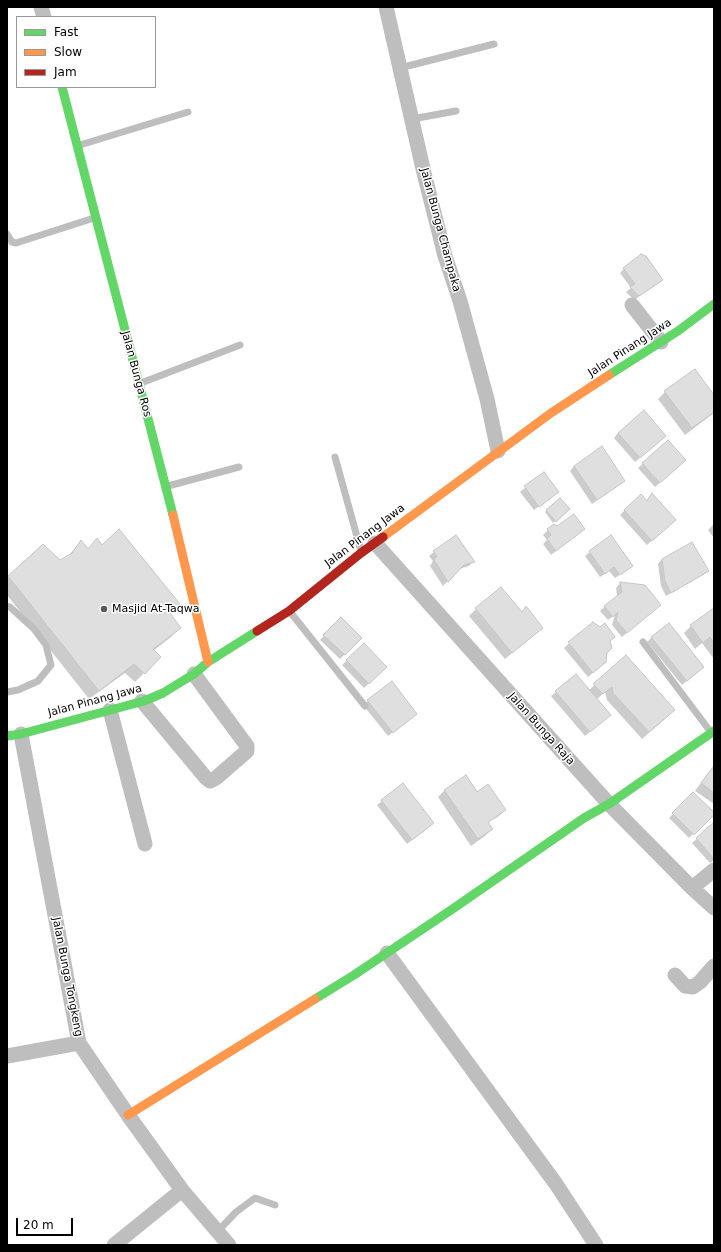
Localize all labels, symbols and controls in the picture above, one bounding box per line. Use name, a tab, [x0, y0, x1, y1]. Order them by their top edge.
legend	[16, 16, 156, 88]
text: Fast	[54, 25, 78, 39]
text: Slow	[54, 45, 82, 59]
text: Jam	[54, 65, 77, 79]
street label: Jalan Bunga Champaka	[417, 167, 463, 293]
street label: Jalan Pinang Jawa	[586, 316, 674, 380]
street label: Jalan Bunga Ros	[118, 330, 154, 418]
street label: Jalan Pinang Jawa	[322, 502, 408, 570]
place label: Masjid At-Taqwa	[112, 602, 200, 616]
marker: Masjid At-Taqwa	[99, 604, 109, 614]
street label: Jalan Pinang Jawa	[47, 682, 143, 720]
street label: Jalan Bunga Raja	[505, 690, 577, 768]
street label: Jalan Bunga Tongkeng	[49, 916, 85, 1038]
scale bar	[18, 1210, 75, 1236]
text: 20 m	[23, 1218, 54, 1232]

